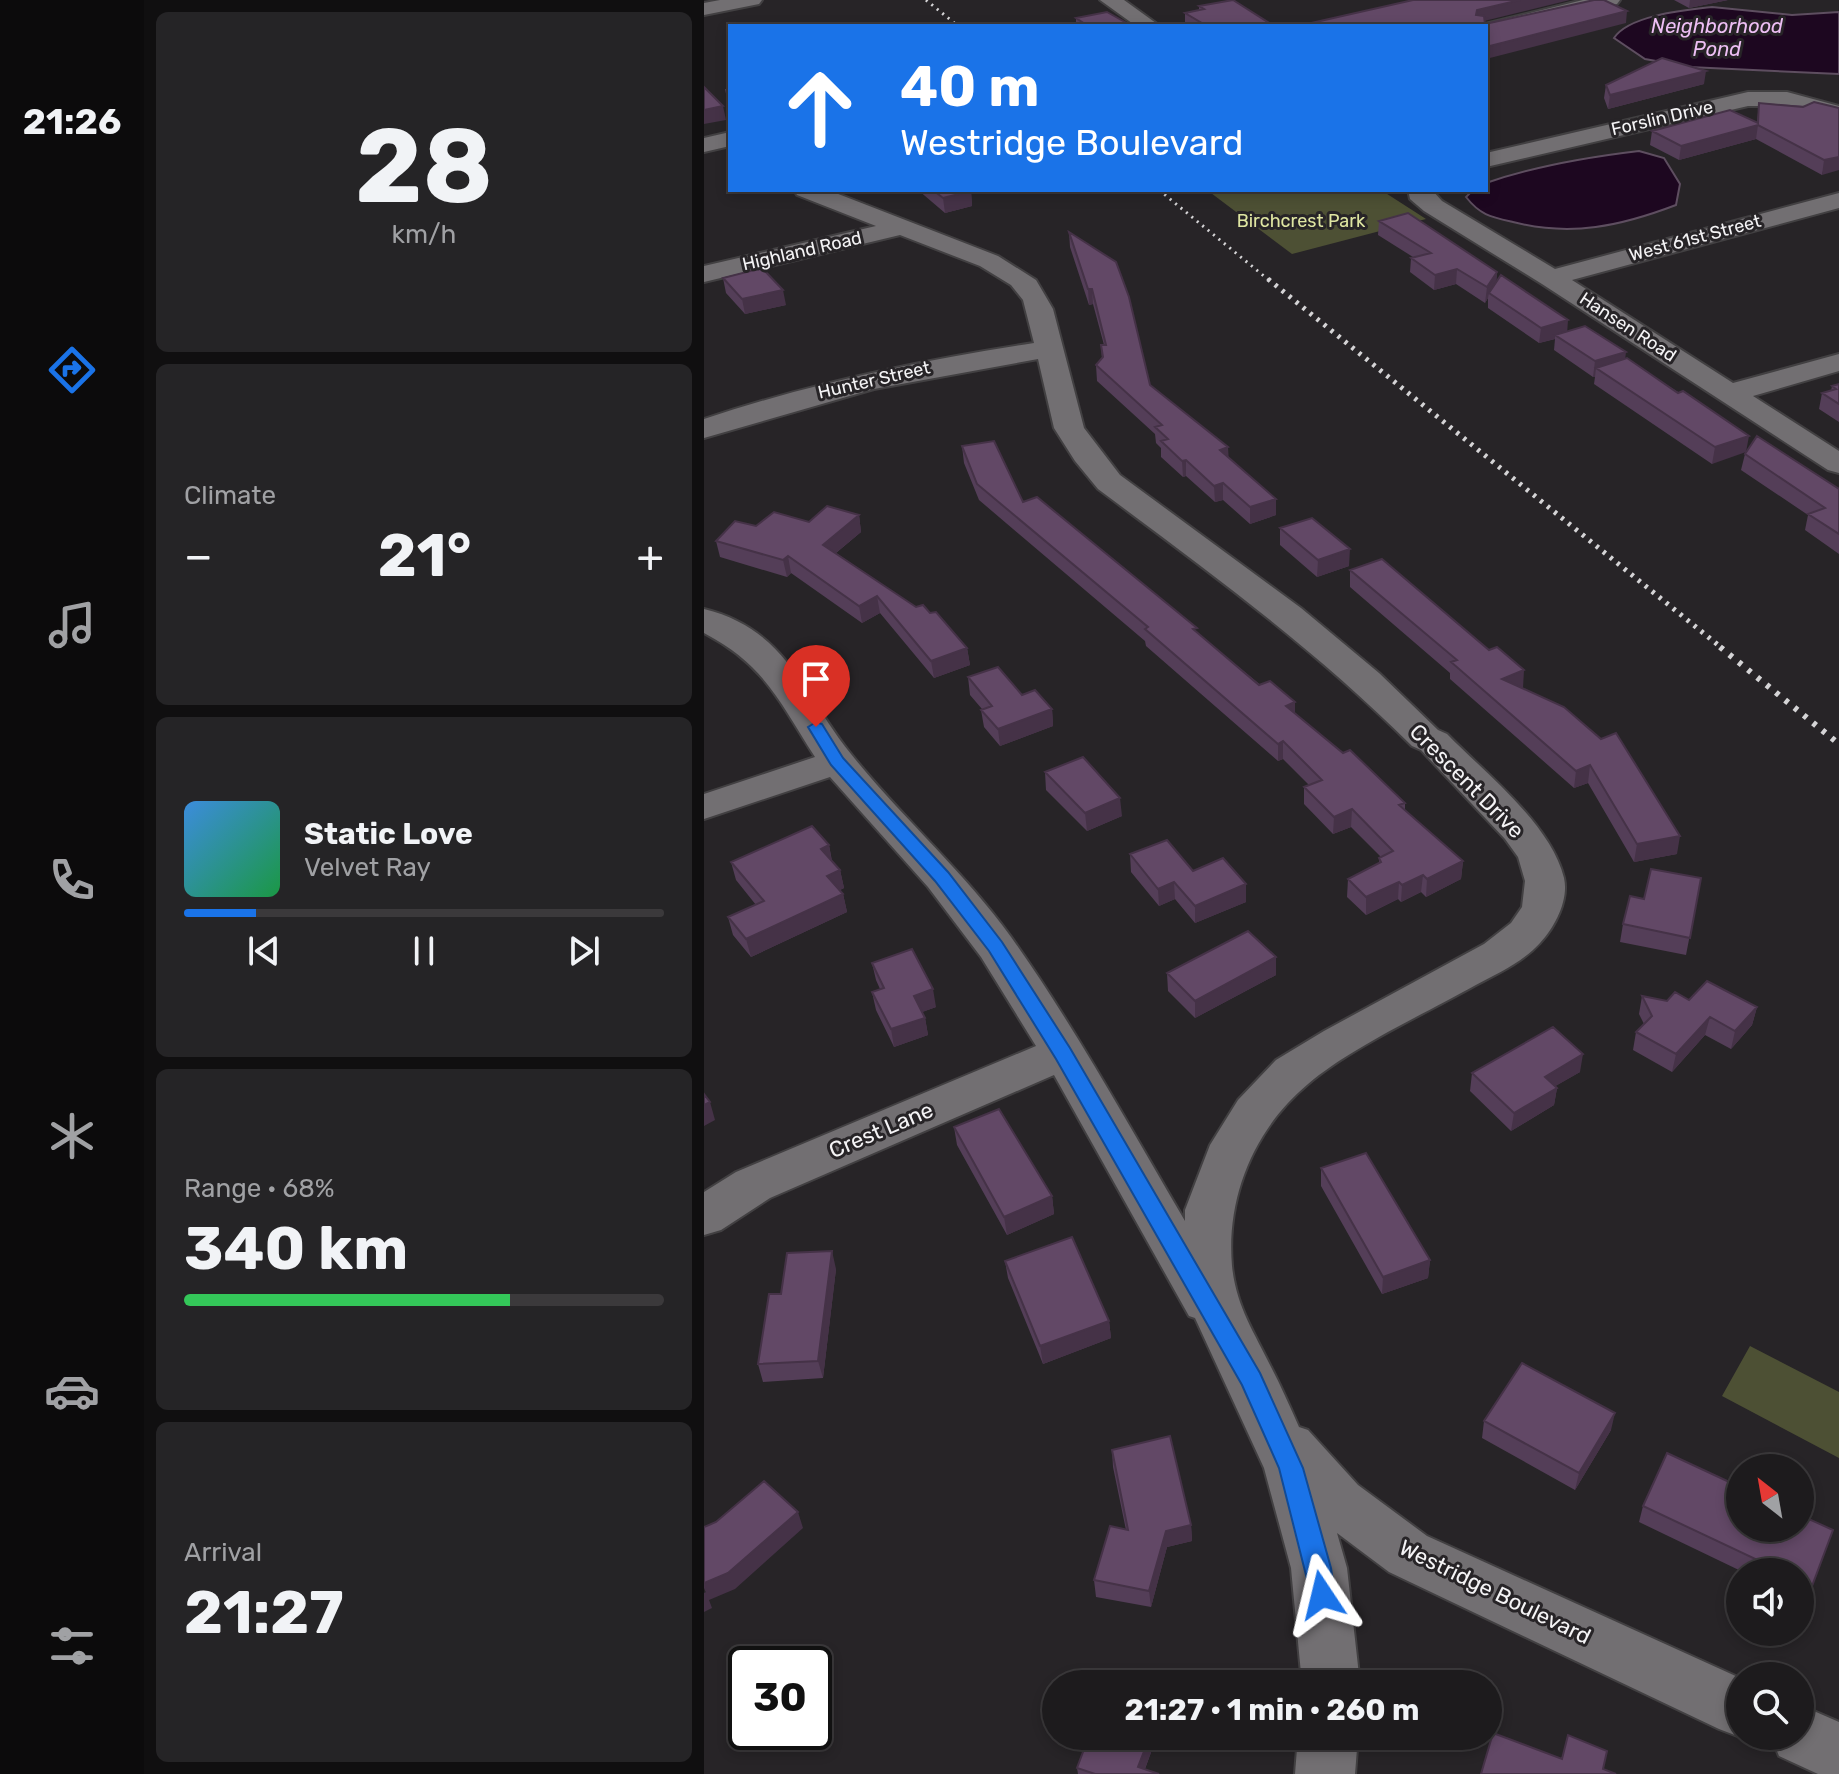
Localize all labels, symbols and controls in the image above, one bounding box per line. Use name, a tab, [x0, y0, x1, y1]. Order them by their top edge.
water label: Neighborhood Pond	[1651, 14, 1784, 61]
text: 40 m	[900, 54, 1040, 120]
icon: ahead	[768, 56, 872, 160]
street label: Forslin Drive	[1609, 96, 1715, 140]
text: 21:26	[23, 100, 121, 143]
text: 28	[355, 105, 493, 228]
text: Westridge Boulevard	[900, 121, 1243, 164]
park label: Birchcrest Park	[1237, 210, 1366, 232]
street label: West 61st Street	[1627, 210, 1763, 266]
text: km/h	[392, 219, 456, 250]
street label: Highland Road	[740, 227, 864, 275]
street label: Hansen Road	[1575, 288, 1681, 366]
icon: directions	[44, 342, 100, 398]
street label: Hunter Street	[816, 356, 932, 404]
text: Climate	[184, 480, 276, 511]
text: 21°	[378, 520, 471, 591]
text: −	[184, 530, 213, 582]
text: +	[637, 530, 664, 582]
icon: music	[44, 597, 100, 653]
pin	[782, 645, 850, 727]
icon: arrive	[794, 657, 838, 701]
street label: Crescent Drive	[1404, 718, 1530, 844]
text: Static Love	[304, 816, 473, 852]
icon: phone	[44, 852, 100, 908]
text: Velvet Ray	[304, 852, 431, 883]
icon: previous	[242, 929, 286, 973]
icon: pause	[402, 929, 446, 973]
icon: next	[562, 929, 606, 973]
street label: Crest Lane	[825, 1096, 937, 1164]
icon: climate	[44, 1108, 100, 1164]
text: Range · 68%	[184, 1173, 335, 1204]
text: 340 km	[184, 1213, 408, 1284]
icon: car	[44, 1363, 100, 1419]
north arrow	[1726, 1454, 1814, 1542]
map controls	[1726, 1454, 1814, 1750]
street label: Westridge Boulevard	[1395, 1534, 1595, 1650]
text: Arrival	[184, 1537, 262, 1568]
position arrow	[1280, 1553, 1364, 1637]
button: sound	[1726, 1558, 1814, 1646]
text: 21:27	[184, 1577, 344, 1648]
icon: filters	[44, 1618, 100, 1674]
speed limit sign: 30	[728, 1646, 832, 1750]
button: search	[1726, 1662, 1814, 1750]
text: 21:27 · 1 min · 260 m	[1124, 1692, 1420, 1728]

